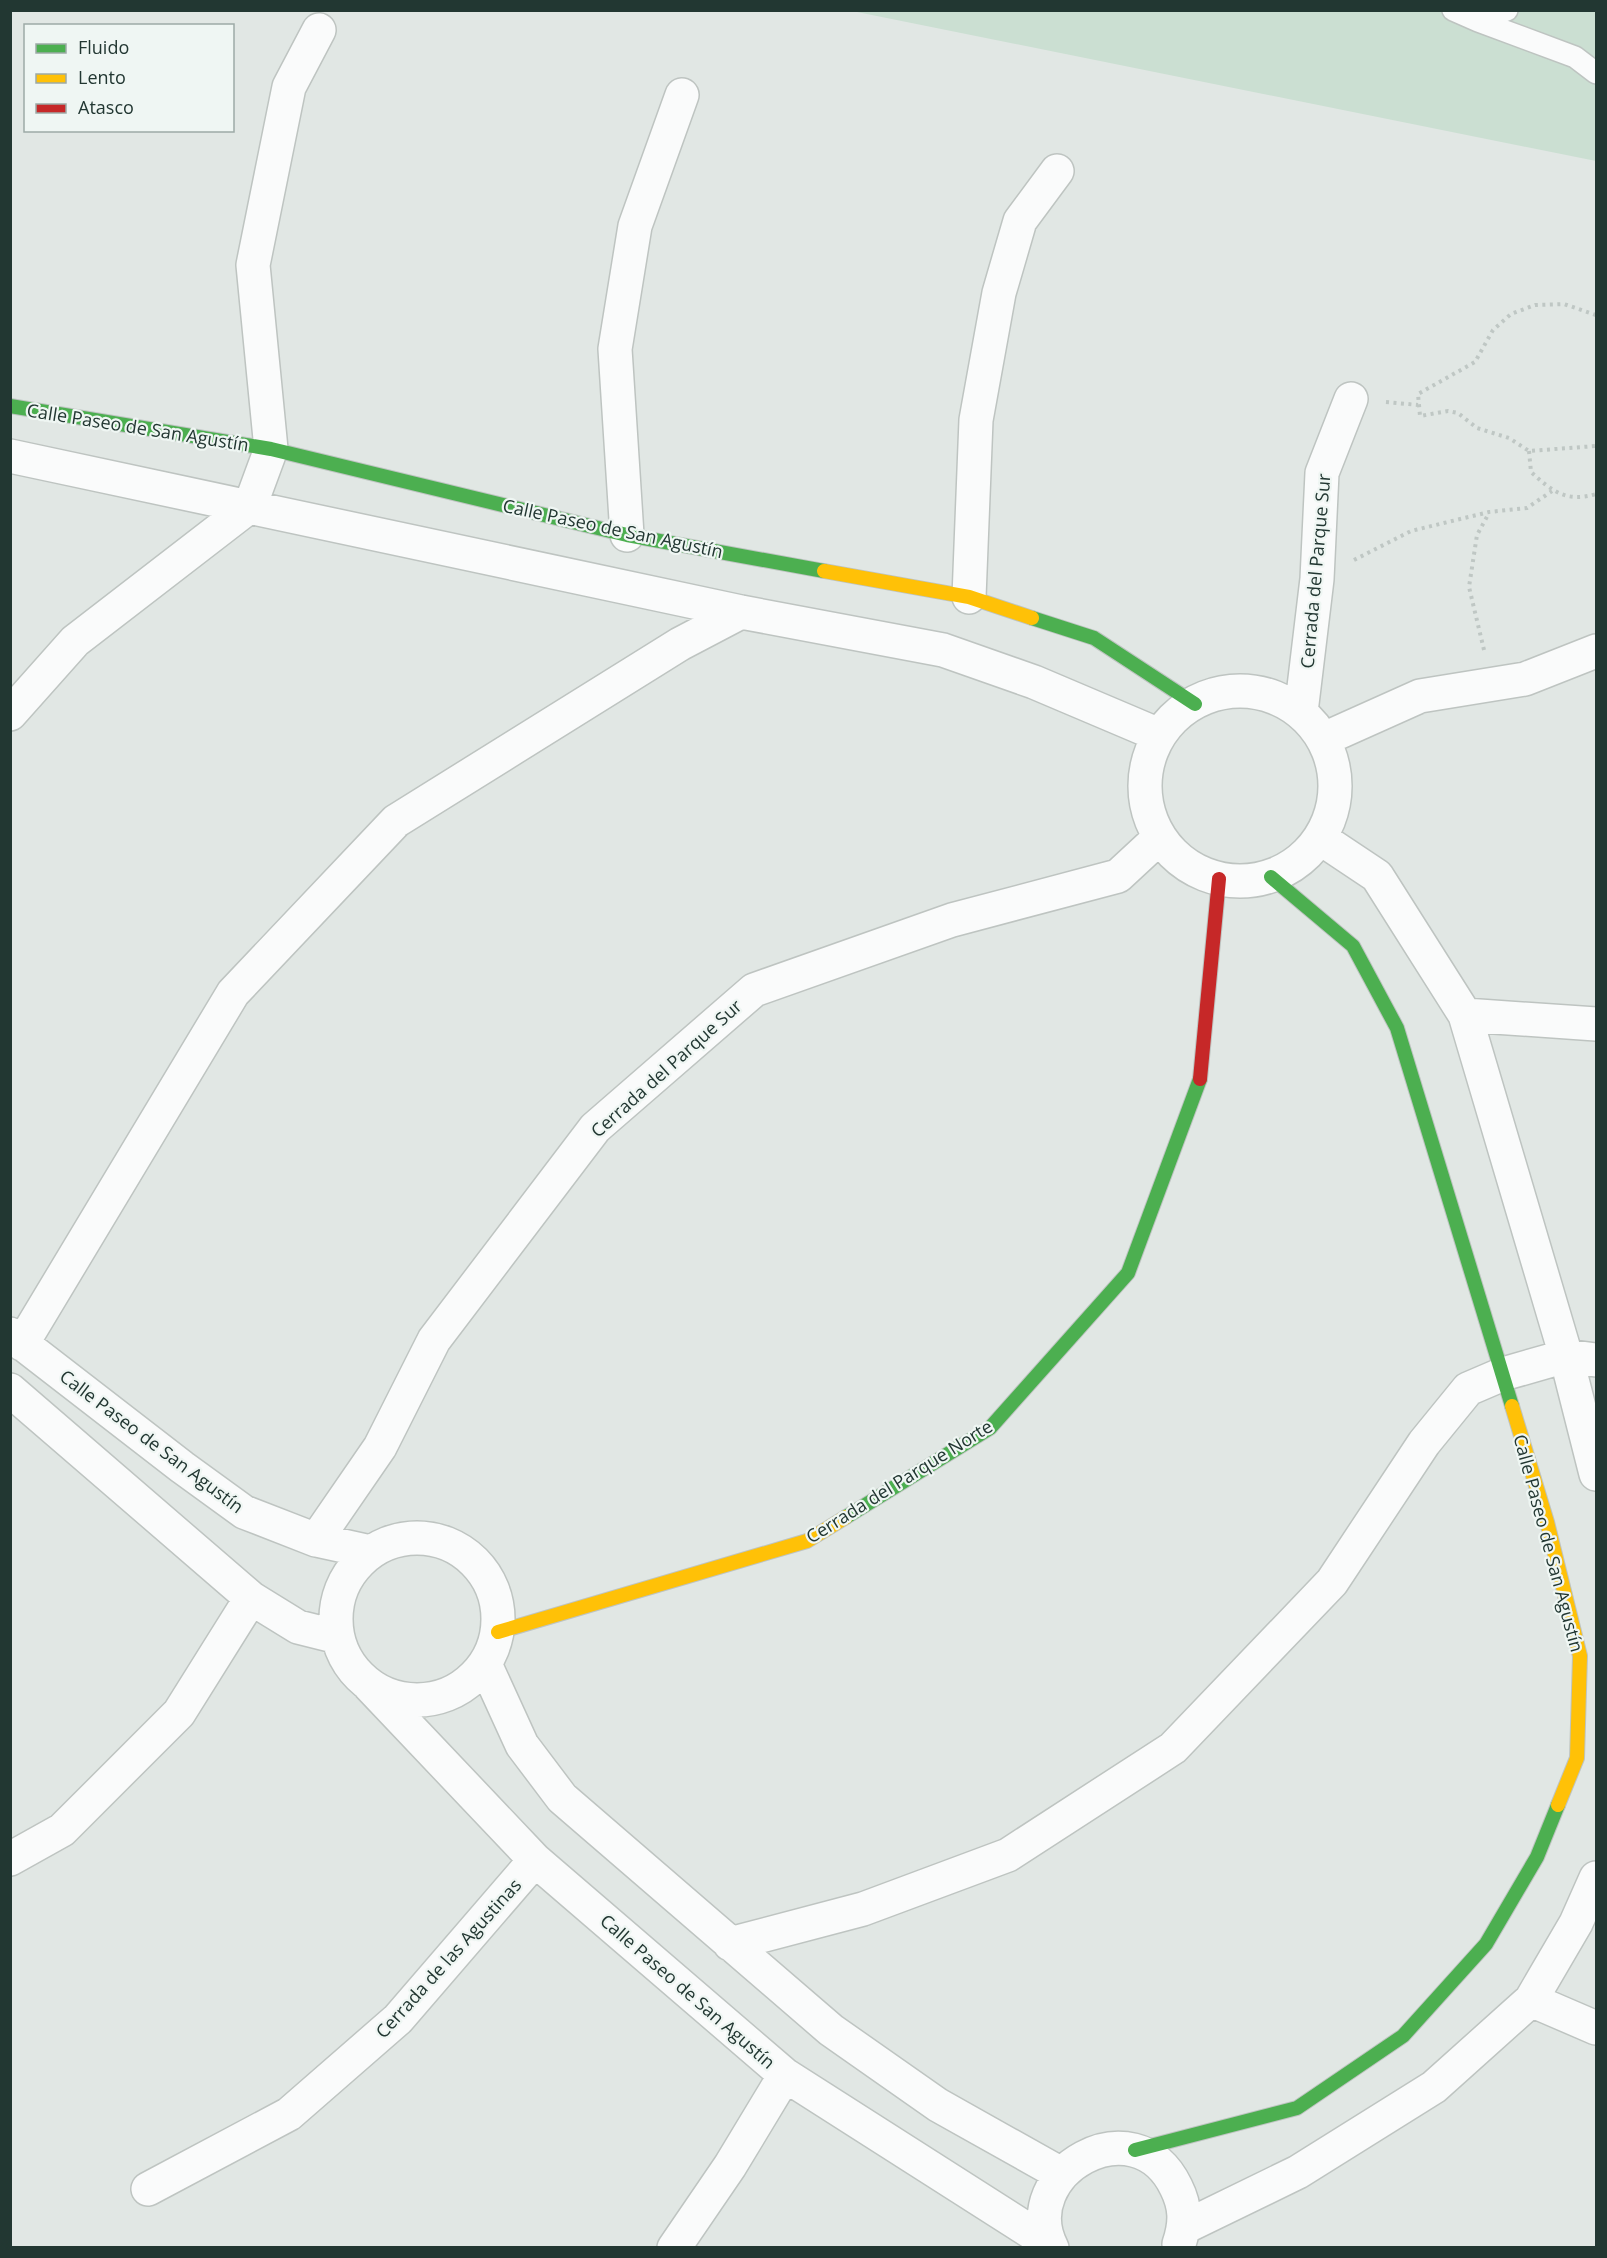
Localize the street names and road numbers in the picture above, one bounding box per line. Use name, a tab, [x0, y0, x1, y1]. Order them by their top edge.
street label: Calle Paseo de San Agustín	[25, 398, 251, 456]
street label: Cerrada del Parque Sur	[1295, 472, 1336, 669]
street label: Calle Paseo de San Agustín	[501, 493, 725, 563]
street label: Cerrada del Parque Sur	[585, 993, 747, 1142]
street label: Calle Paseo de San Agustín	[55, 1364, 249, 1518]
street label: Cerrada del Parque Norte	[801, 1414, 997, 1548]
street label: Calle Paseo de San Agustín	[1508, 1432, 1590, 1654]
street label: Cerrada de las Agustinas	[370, 1873, 526, 2043]
street label: Calle Paseo de San Agustín	[595, 1908, 781, 2074]

